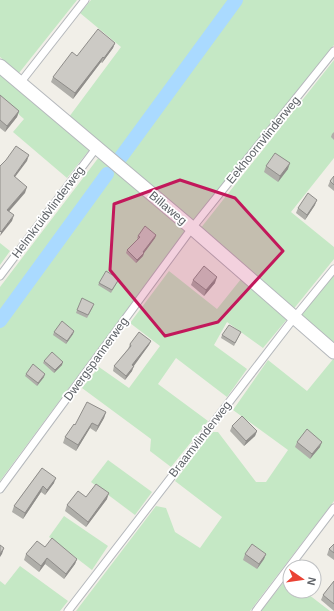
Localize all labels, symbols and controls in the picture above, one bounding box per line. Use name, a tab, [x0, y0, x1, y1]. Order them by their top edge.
street label: Eekhoornvlinderweg	[223, 93, 303, 187]
street label: Helmkruidvlinderweg	[9, 163, 87, 261]
street label: Billaweg	[146, 188, 190, 228]
street label: Dwergspannerweg	[61, 314, 131, 404]
street label: Braamvlinderweg	[166, 398, 234, 480]
north arrow	[282, 559, 322, 599]
text: N	[305, 576, 318, 587]

